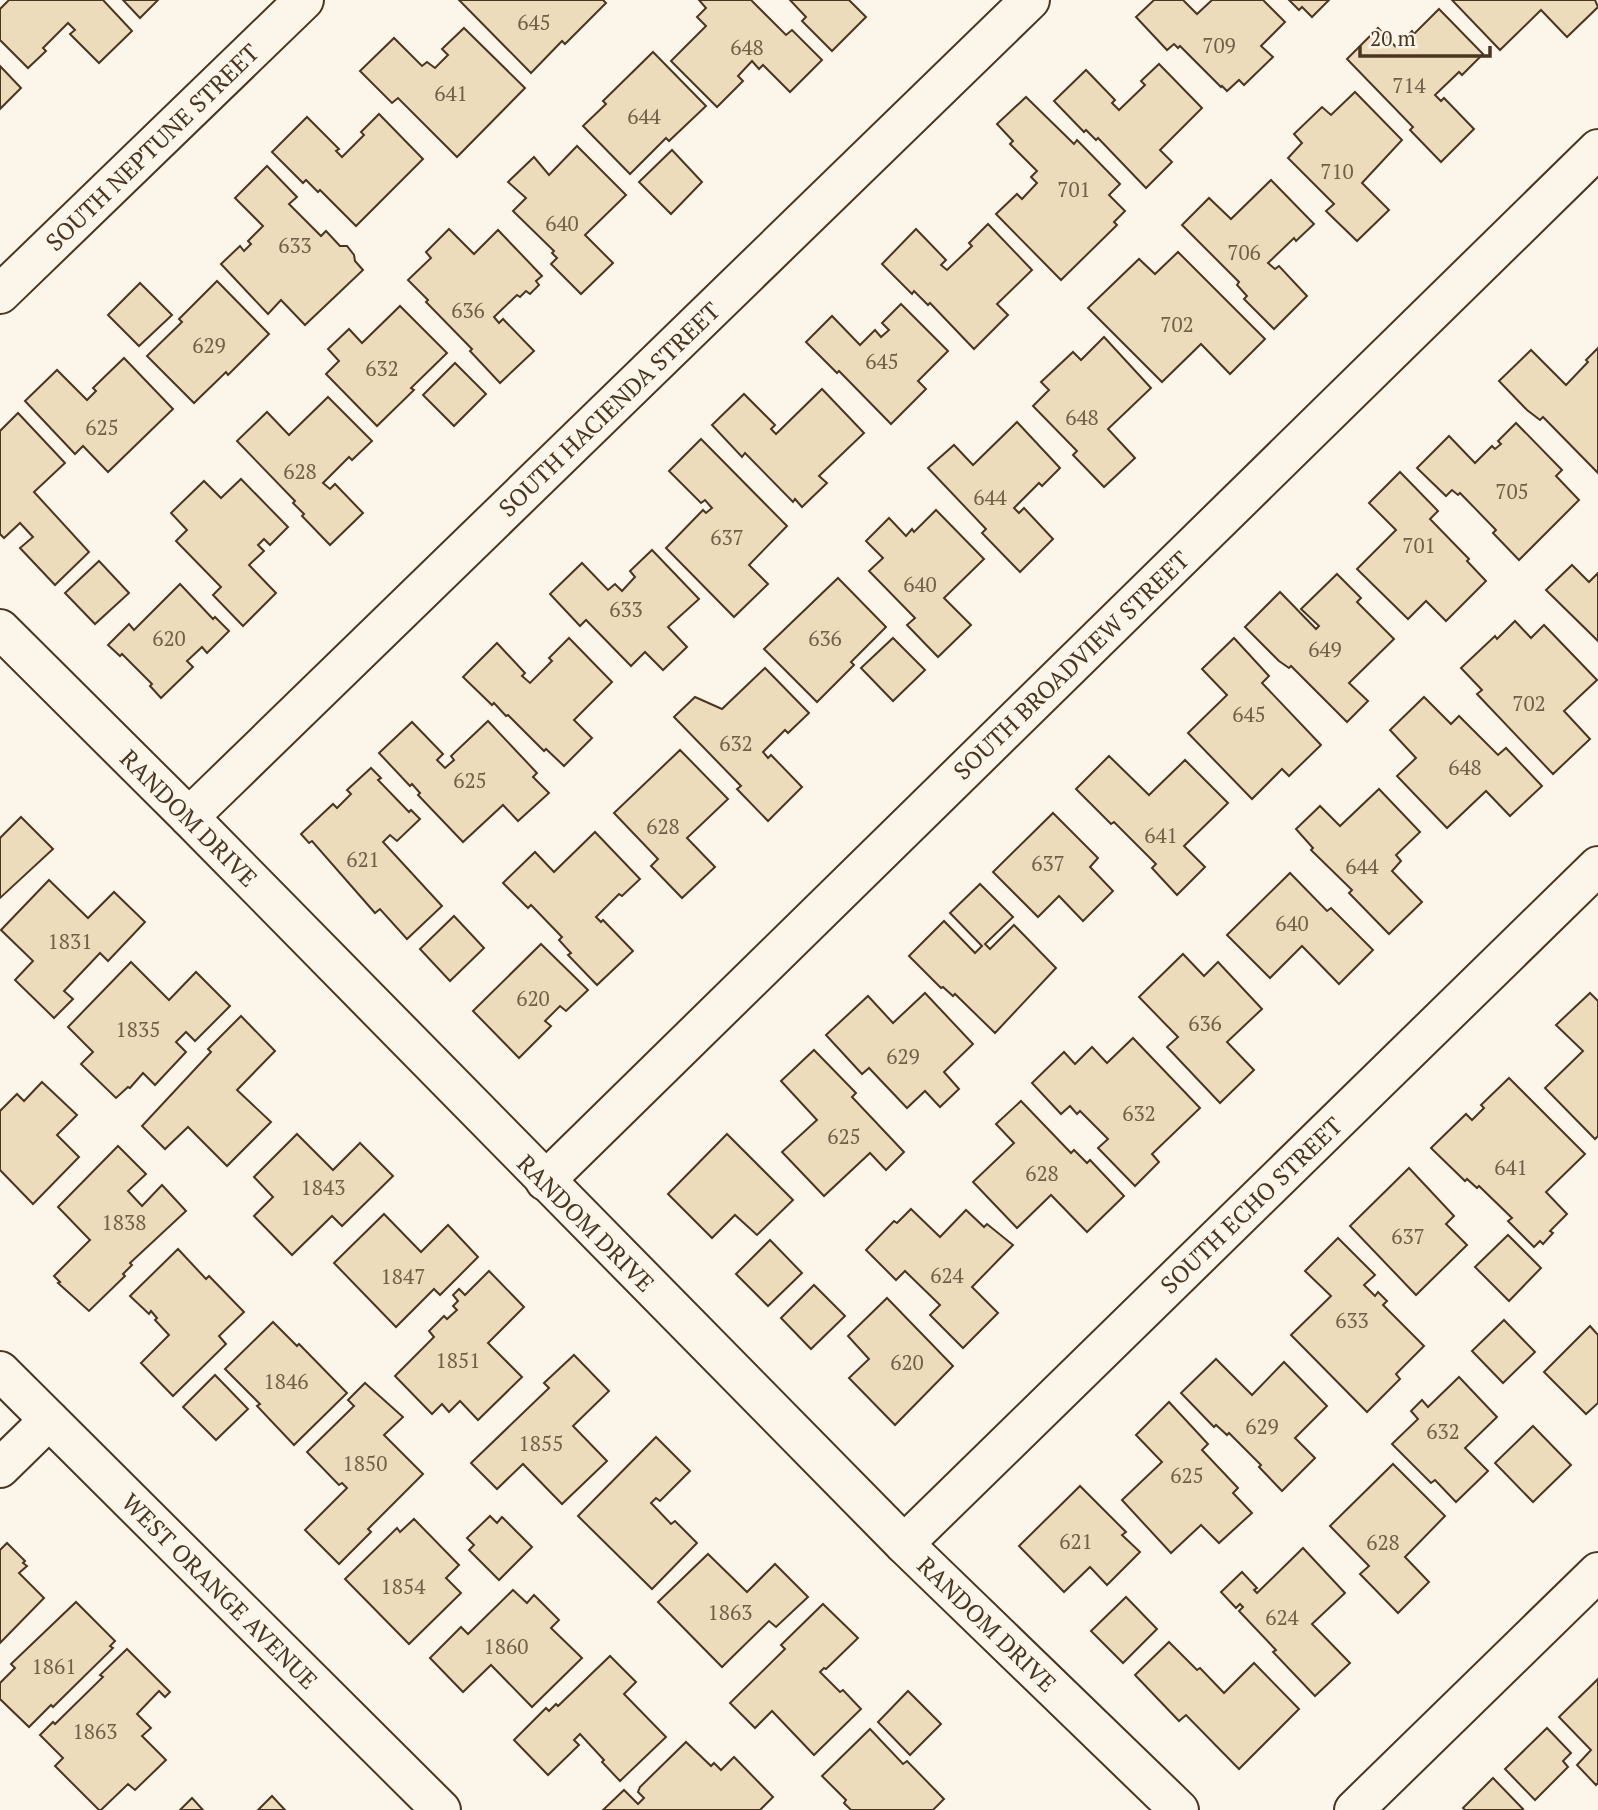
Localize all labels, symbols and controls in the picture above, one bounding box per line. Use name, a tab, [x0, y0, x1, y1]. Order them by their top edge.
house number: 645	[517, 8, 551, 36]
scale bar	[1360, 14, 1490, 58]
text: 20 m	[1370, 24, 1416, 52]
house number: 709	[1202, 31, 1236, 59]
house number: 648	[730, 33, 764, 61]
street label: SOUTH NEPTUNE STREET	[38, 36, 266, 257]
house number: 714	[1392, 71, 1427, 99]
house number: 641	[434, 79, 468, 107]
house number: 644	[627, 102, 662, 130]
house number: 710	[1320, 157, 1354, 185]
house number: 701	[1057, 175, 1091, 203]
house number: 640	[545, 209, 579, 237]
house number: 633	[278, 231, 312, 259]
house number: 706	[1227, 238, 1261, 266]
street label: SOUTH HACIENDA STREET	[491, 295, 727, 523]
house number: 636	[451, 296, 485, 324]
house number: 702	[1160, 310, 1194, 338]
house number: 629	[192, 331, 226, 359]
house number: 645	[865, 347, 899, 375]
house number: 632	[365, 354, 399, 382]
house number: 648	[1065, 403, 1099, 431]
house number: 625	[85, 413, 119, 441]
house number: 628	[283, 457, 317, 485]
house number: 705	[1495, 477, 1529, 505]
house number: 644	[973, 483, 1008, 511]
house number: 637	[710, 523, 744, 551]
house number: 701	[1402, 531, 1436, 559]
street label: SOUTH BROADVIEW STREET	[946, 544, 1196, 786]
house number: 640	[903, 570, 937, 598]
house number: 633	[609, 595, 643, 623]
house number: 620	[152, 624, 186, 652]
house number: 636	[808, 624, 842, 652]
house number: 649	[1308, 635, 1342, 663]
house number: 702	[1512, 689, 1546, 717]
house number: 645	[1232, 700, 1266, 728]
house number: 632	[719, 729, 753, 757]
street label: RANDOM DRIVE	[113, 742, 265, 894]
house number: 648	[1448, 753, 1482, 781]
house number: 625	[453, 766, 487, 794]
house number: 628	[646, 812, 680, 840]
house number: 641	[1144, 821, 1178, 849]
house number: 621	[346, 845, 380, 873]
house number: 637	[1031, 849, 1065, 877]
house number: 644	[1345, 852, 1380, 880]
house number: 640	[1275, 909, 1309, 937]
house number: 1831	[48, 927, 92, 955]
house number: 620	[516, 984, 550, 1012]
house number: 636	[1188, 1009, 1222, 1037]
house number: 1835	[116, 1015, 160, 1043]
house number: 629	[886, 1042, 920, 1070]
house number: 632	[1122, 1099, 1156, 1127]
street label: SOUTH ECHO STREET	[1153, 1110, 1349, 1300]
house number: 625	[827, 1122, 861, 1150]
street label: RANDOM DRIVE	[510, 1147, 662, 1299]
house number: 641	[1494, 1153, 1528, 1181]
house number: 628	[1025, 1159, 1059, 1187]
house number: 1843	[301, 1173, 345, 1201]
house number: 1838	[102, 1208, 146, 1236]
house number: 637	[1391, 1222, 1425, 1250]
house number: 624	[930, 1261, 965, 1289]
house number: 1847	[381, 1262, 425, 1290]
house number: 633	[1335, 1306, 1369, 1334]
house number: 1851	[436, 1346, 480, 1374]
house number: 620	[890, 1348, 924, 1376]
house number: 1846	[264, 1367, 308, 1395]
house number: 629	[1245, 1412, 1279, 1440]
house number: 632	[1426, 1417, 1460, 1445]
house number: 1855	[519, 1429, 563, 1457]
house number: 1850	[343, 1449, 387, 1477]
house number: 625	[1170, 1461, 1204, 1489]
street label: WEST ORANGE AVENUE	[115, 1486, 325, 1696]
house number: 621	[1059, 1527, 1093, 1555]
house number: 628	[1366, 1528, 1400, 1556]
street label: RANDOM DRIVE	[911, 1549, 1063, 1699]
house number: 1854	[381, 1572, 426, 1600]
house number: 1863	[708, 1598, 752, 1626]
house number: 624	[1265, 1603, 1300, 1631]
house number: 1860	[484, 1632, 528, 1660]
house number: 1861	[32, 1652, 76, 1680]
house number: 1863	[73, 1717, 117, 1745]

